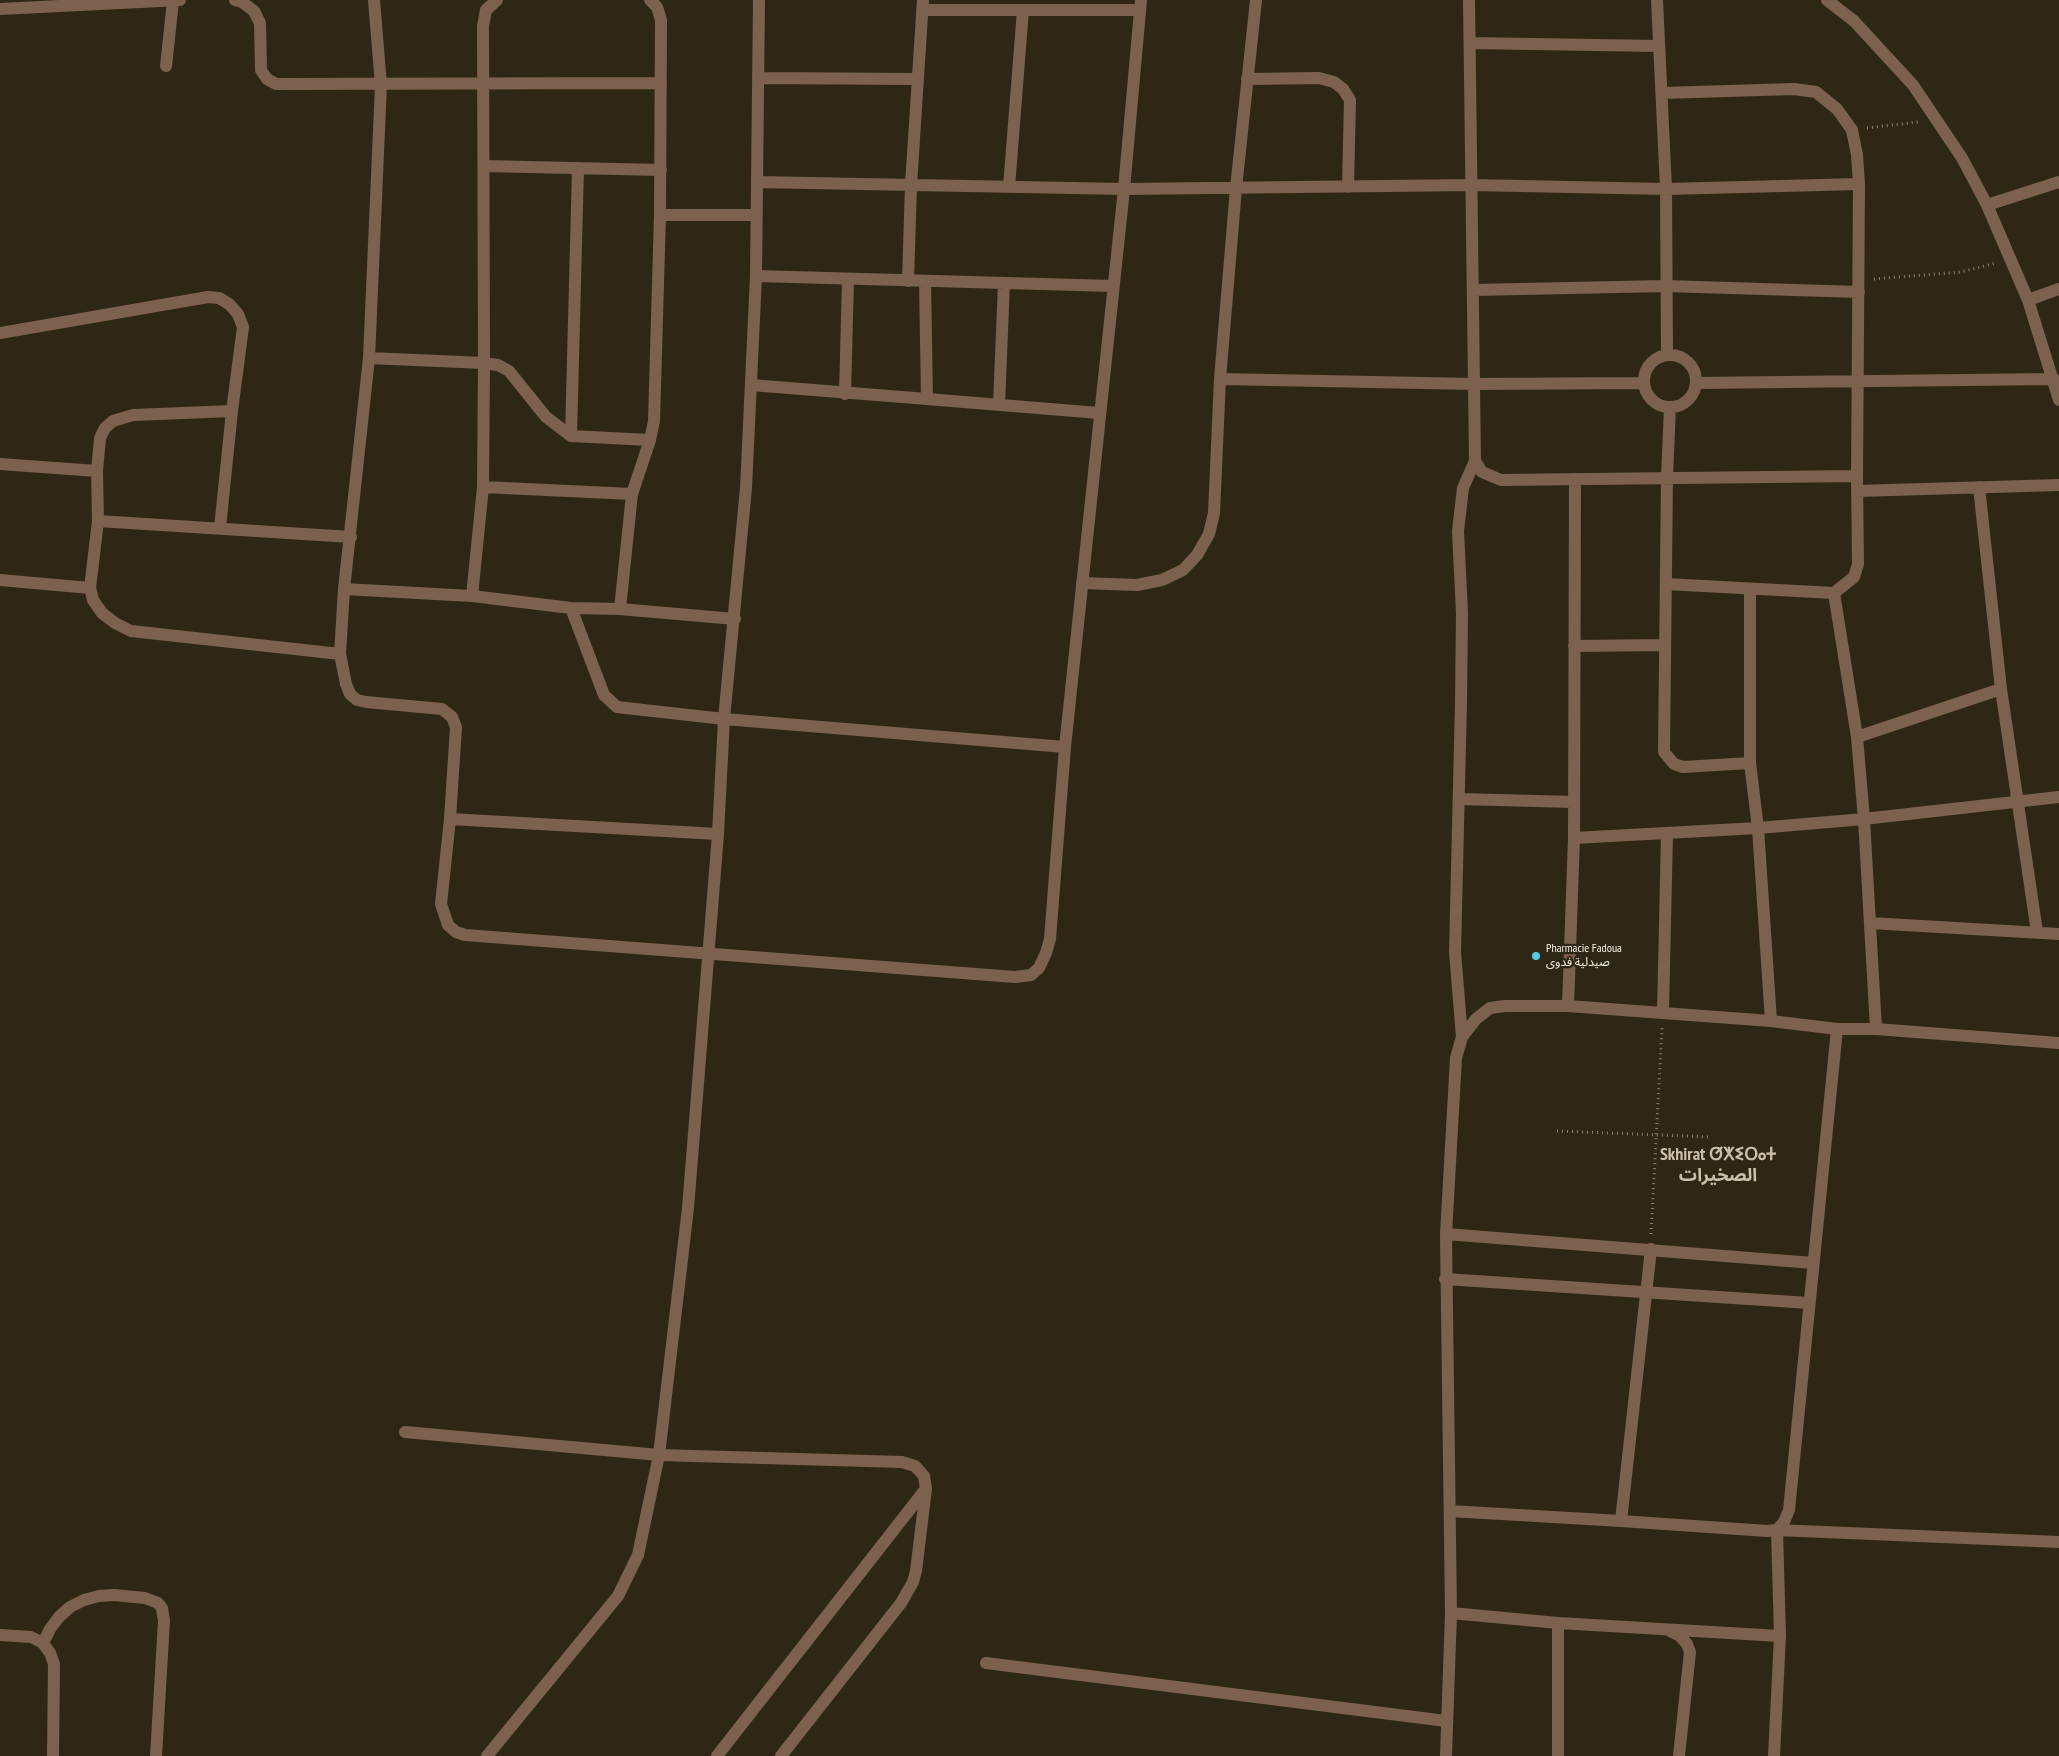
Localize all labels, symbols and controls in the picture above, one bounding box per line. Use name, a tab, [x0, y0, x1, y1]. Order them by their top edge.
place label: Pharmacie Fadoua صيدلية فدوى	[1546, 942, 1622, 970]
marker: Pharmacie Fadoua صيدلية فدوى	[1530, 950, 1542, 962]
district label: Skhirat ⵚⵅⵉⵔⴰⵜ الصخيرات	[1660, 1144, 1776, 1186]

